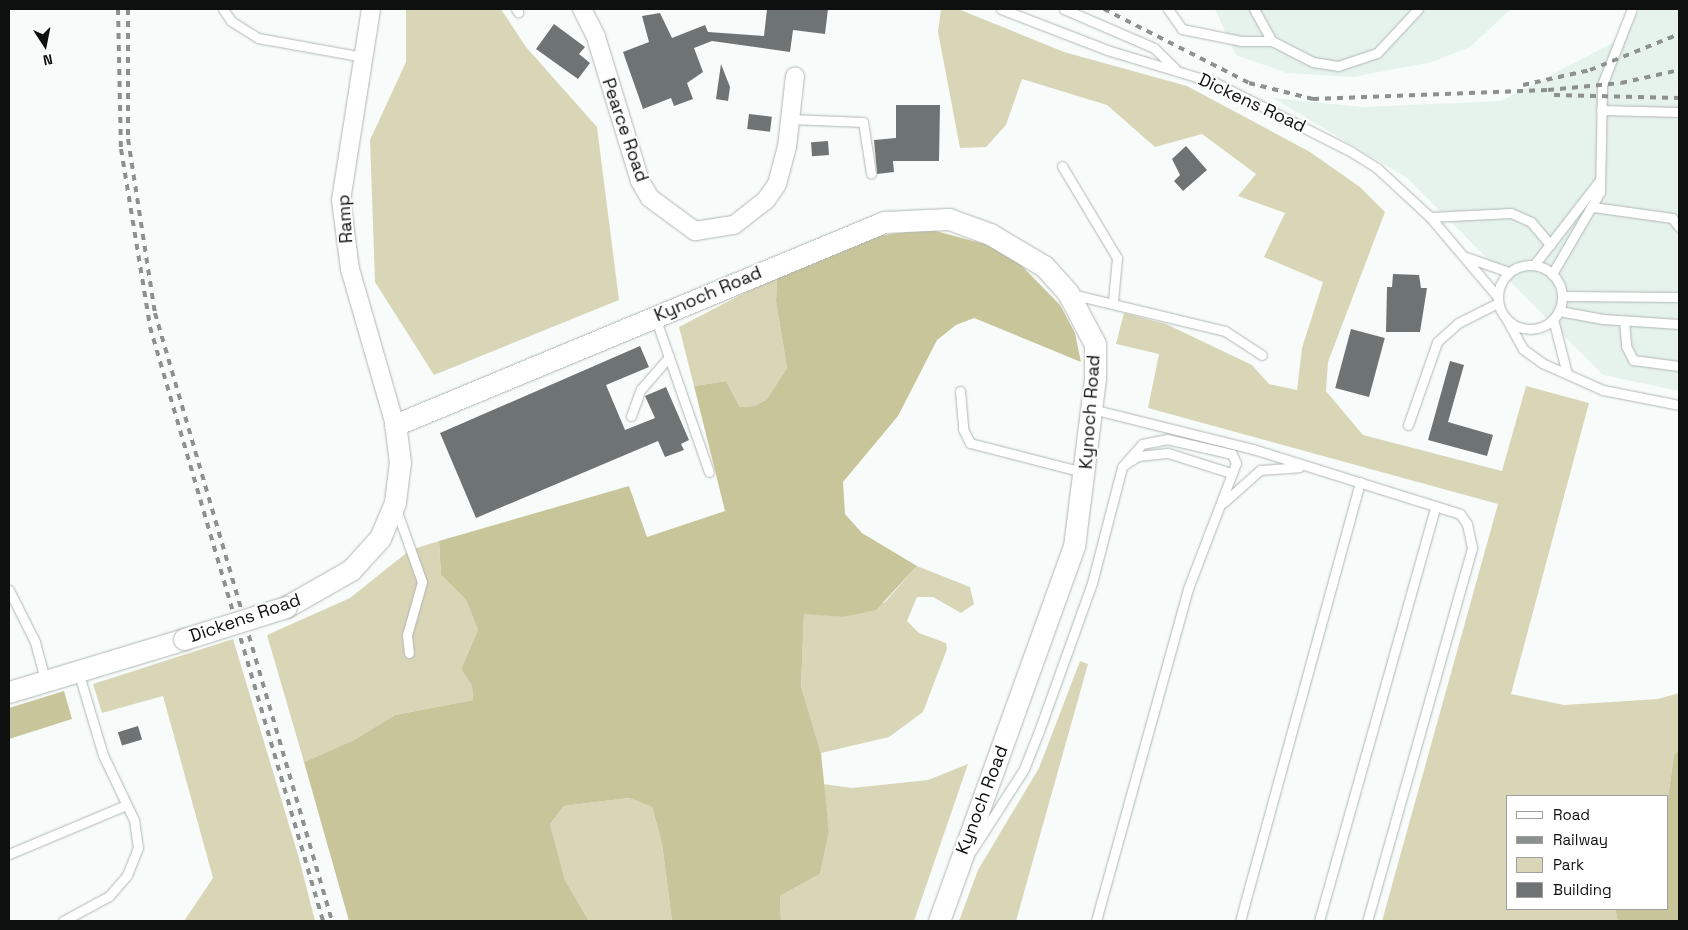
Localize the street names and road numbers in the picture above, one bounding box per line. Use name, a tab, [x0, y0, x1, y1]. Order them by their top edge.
street label: Dickens Road	[1195, 69, 1309, 137]
street label: Pearce Road	[597, 75, 653, 185]
street label: Ramp	[333, 194, 357, 244]
street label: Kynoch Road	[651, 262, 765, 326]
street label: Kynoch Road	[1075, 354, 1105, 470]
street label: Dickens Road	[187, 589, 303, 647]
street label: Kynoch Road	[951, 743, 1013, 857]

